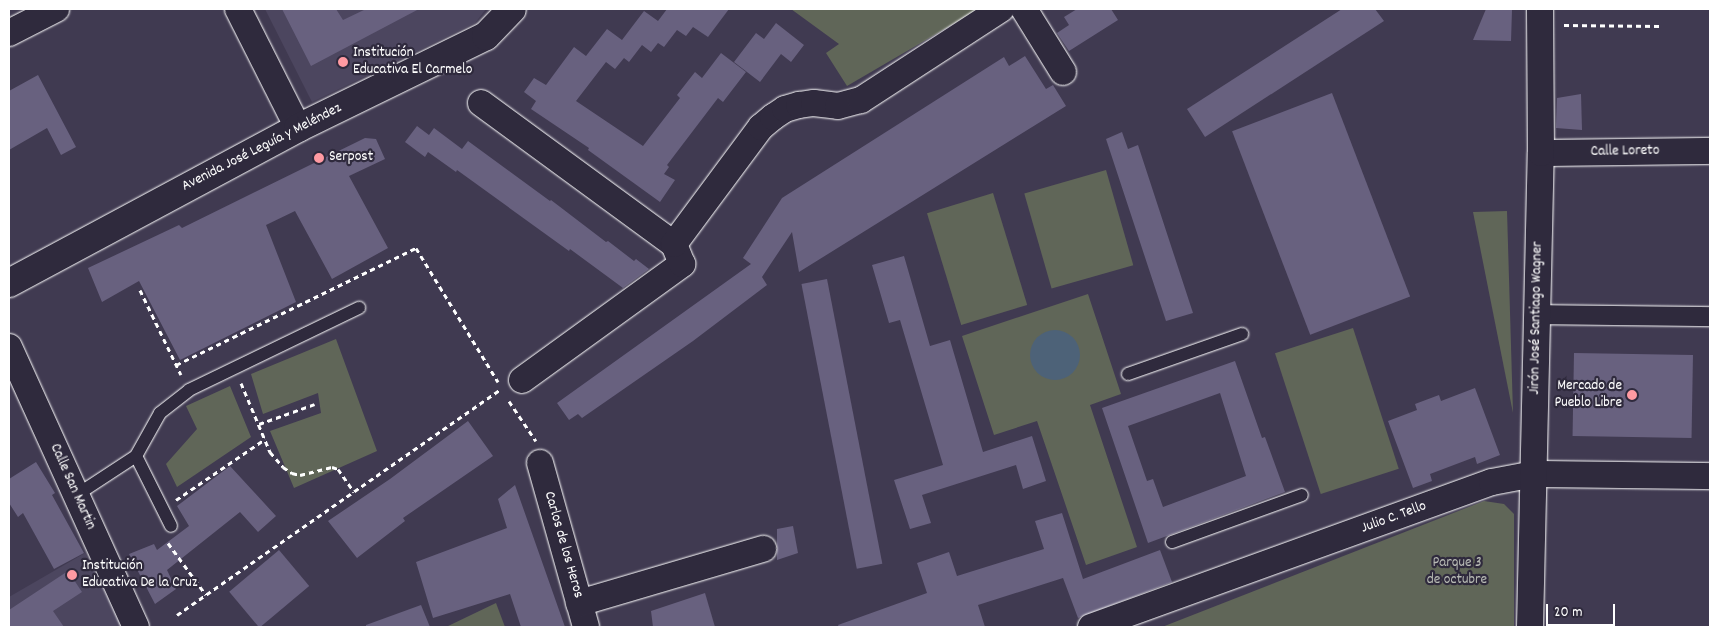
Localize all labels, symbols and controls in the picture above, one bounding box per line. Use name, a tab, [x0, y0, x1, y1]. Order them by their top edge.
place label: Institución Educativa El Carmelo	[353, 44, 472, 79]
marker: Institución Educativa El Carmelo	[337, 56, 349, 68]
street label: Avenida José Leguía y Meléndez	[179, 100, 345, 196]
street label: Calle Loreto	[1590, 142, 1660, 162]
place label: Serpost	[329, 149, 373, 167]
marker: Serpost	[313, 152, 325, 164]
street label: Jirón José Santiago Wagner	[1527, 241, 1547, 395]
place label: Mercado de Pueblo Libre	[1554, 377, 1622, 412]
marker: Mercado de Pueblo Libre	[1626, 389, 1638, 401]
street label: Calle San Martin	[45, 441, 99, 533]
street label: Carlos de los Heros	[539, 490, 587, 600]
street label: Julio C. Tello	[1359, 498, 1429, 538]
park label: Parque 3 de octubre	[1427, 554, 1487, 589]
place label: Institución Educativa De la Cruz	[82, 557, 197, 592]
marker: Institución Educativa De la Cruz	[66, 569, 78, 581]
scale bar	[1549, 594, 1618, 626]
text: 20 m	[1554, 602, 1582, 624]

